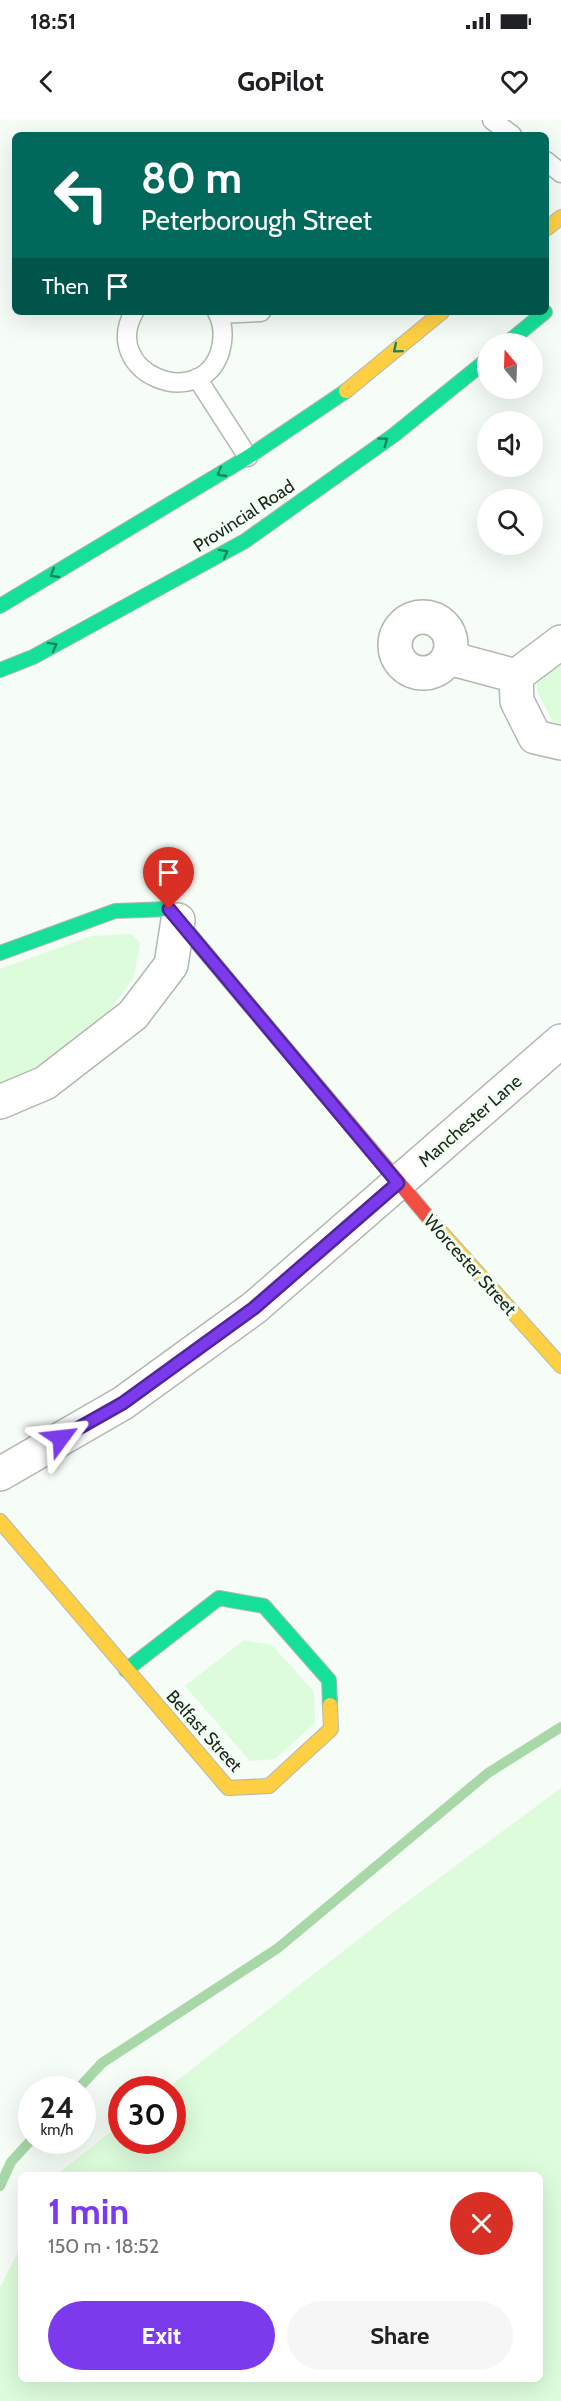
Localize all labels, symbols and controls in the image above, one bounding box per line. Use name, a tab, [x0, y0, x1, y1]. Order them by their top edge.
text: 18:51	[30, 8, 76, 35]
icon: back	[30, 65, 63, 98]
text: GoPilot	[237, 65, 324, 98]
icon: heart	[498, 65, 531, 98]
text: 80 m	[141, 152, 242, 204]
icon: left	[42, 156, 120, 234]
text: Peterborough Street	[141, 204, 372, 237]
icon: arrive	[101, 270, 134, 303]
text: Then	[42, 273, 89, 300]
north arrow	[477, 333, 543, 399]
map controls	[477, 333, 543, 555]
one-way arrow	[393, 342, 404, 353]
button: sound	[477, 411, 543, 477]
one-way arrow	[378, 438, 389, 449]
one-way arrow	[217, 466, 227, 478]
street label: Provincial Road	[189, 475, 299, 557]
button: search	[477, 489, 543, 555]
one-way arrow	[218, 549, 228, 560]
one-way arrow	[50, 567, 60, 579]
one-way arrow	[47, 642, 57, 653]
pin	[143, 847, 194, 909]
icon: arrive	[152, 856, 185, 889]
street label: Manchester Lane	[414, 1070, 526, 1172]
street label: Worcester Street	[419, 1210, 521, 1320]
position arrow	[29, 1406, 93, 1470]
street label: Belfast Street	[162, 1686, 246, 1776]
speed limit sign: 30	[108, 2076, 186, 2154]
text: 24	[40, 2089, 74, 2126]
text: km/h	[41, 2121, 73, 2139]
text: 1 min	[48, 2189, 129, 2233]
button: close	[450, 2192, 513, 2255]
text: 150 m · 18:52	[48, 2234, 159, 2258]
button: Exit	[48, 2301, 275, 2370]
button: Share	[287, 2301, 513, 2370]

